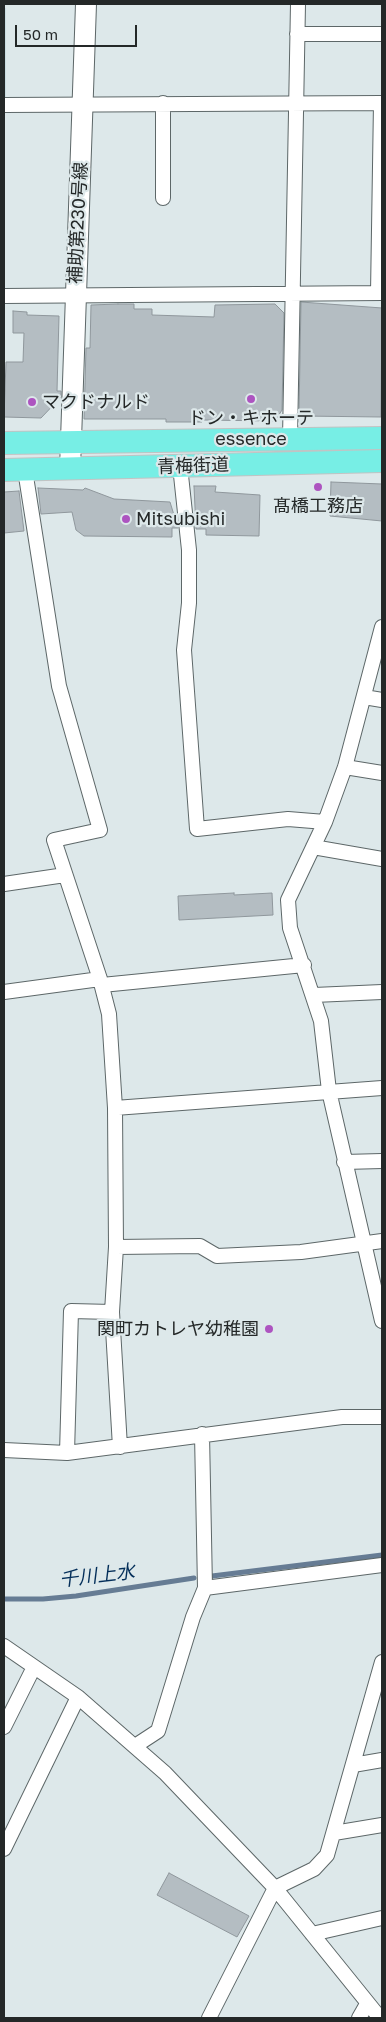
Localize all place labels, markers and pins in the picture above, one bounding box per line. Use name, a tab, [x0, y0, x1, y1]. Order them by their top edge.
place label: マクドナルド	[42, 391, 150, 413]
marker: ドン・キホーテ essence	[245, 393, 257, 405]
marker: マクドナルド	[26, 396, 38, 408]
place label: ドン・キホーテ essence	[188, 407, 314, 449]
marker: 髙橋工務店	[312, 481, 324, 493]
place label: 髙橋工務店	[273, 495, 363, 517]
place label: Mitsubishi	[136, 508, 225, 530]
marker: Mitsubishi	[120, 513, 132, 525]
place label: 関町カトレヤ幼稚園	[97, 1318, 259, 1340]
marker: 関町カトレヤ幼稚園	[263, 1323, 275, 1335]

